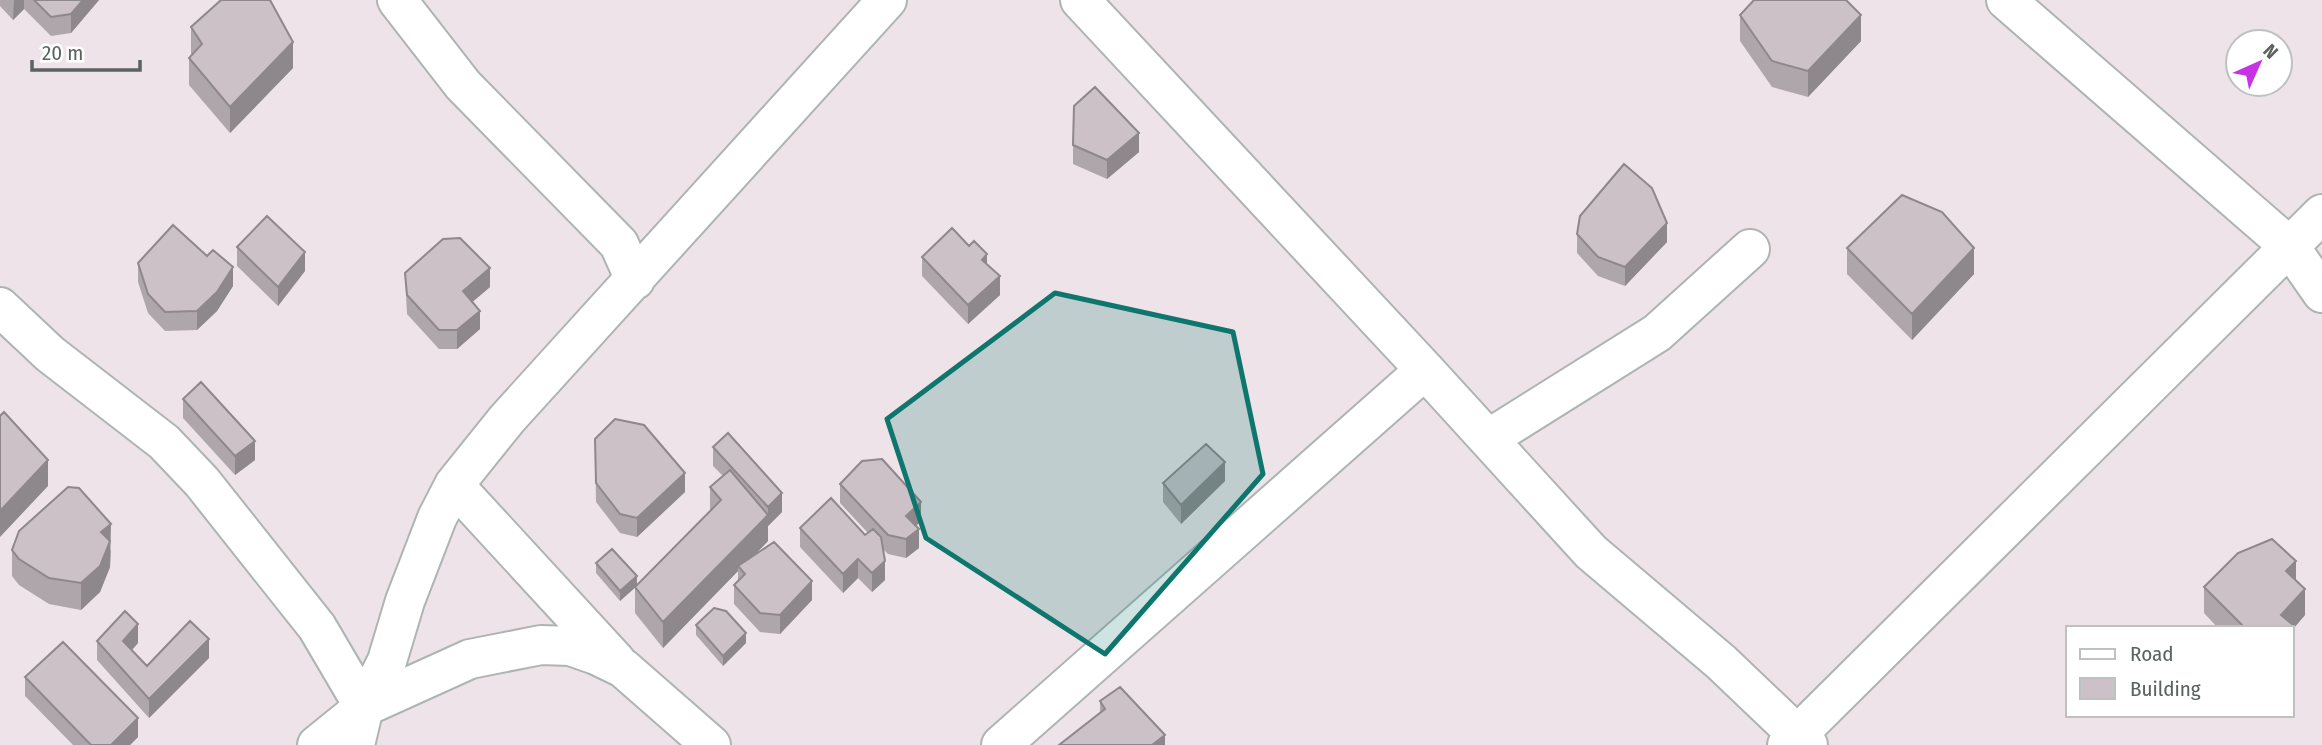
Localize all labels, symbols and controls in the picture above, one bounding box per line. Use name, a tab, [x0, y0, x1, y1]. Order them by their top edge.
scale bar	[32, 28, 140, 72]
north arrow	[2224, 28, 2294, 98]
text: N	[2259, 39, 2283, 63]
text: 20 m	[42, 40, 83, 66]
legend	[2066, 626, 2294, 717]
text: Road	[2130, 641, 2174, 667]
text: Building	[2130, 676, 2201, 702]

